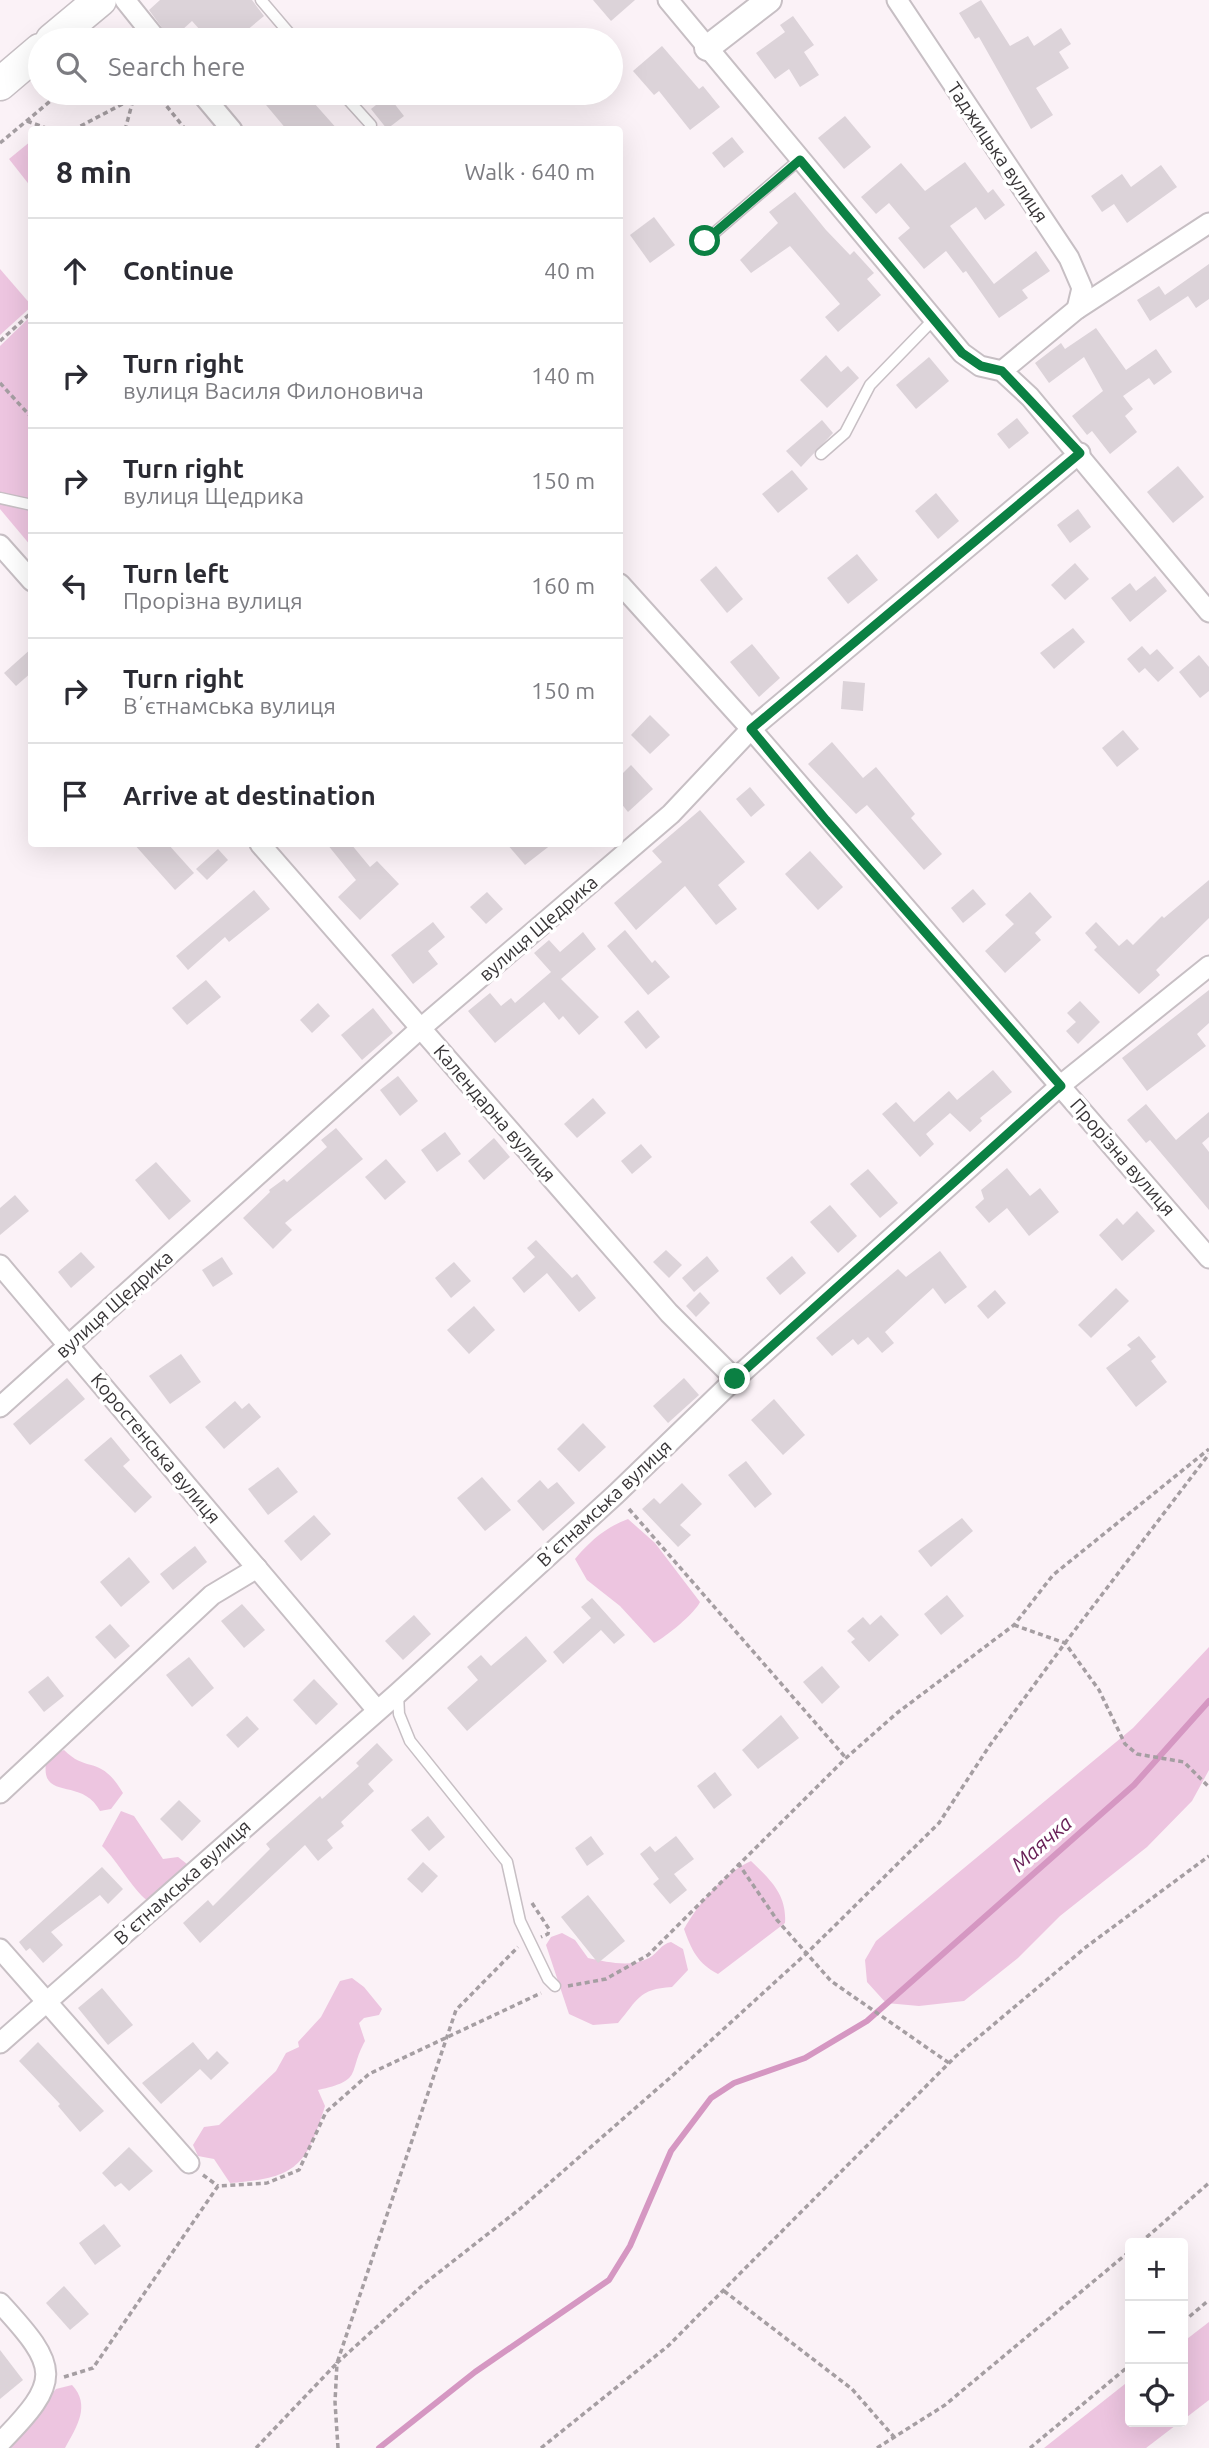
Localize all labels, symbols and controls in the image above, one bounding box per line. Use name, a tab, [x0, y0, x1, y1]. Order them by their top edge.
search box	[28, 28, 623, 105]
icon: search	[52, 48, 90, 86]
text: Search here	[108, 52, 245, 81]
street label: Таджицька вулиця	[943, 78, 1053, 226]
text: 8 min	[56, 155, 132, 189]
text: Walk · 640 m	[464, 159, 595, 184]
route start	[689, 225, 720, 256]
icon: ahead	[56, 252, 94, 290]
text: Continue	[123, 256, 234, 285]
text: 40 m	[544, 258, 595, 283]
text: Turn right	[123, 349, 244, 378]
icon: right	[56, 357, 94, 395]
text: 140 m	[531, 363, 595, 388]
text: вулиця Василя Филоновича	[123, 378, 424, 403]
text: Turn right	[123, 454, 244, 483]
icon: right	[56, 462, 94, 500]
text: 150 m	[531, 468, 595, 493]
text: вулиця Щедрика	[123, 483, 304, 508]
text: Turn left	[123, 559, 229, 588]
icon: left	[56, 567, 94, 605]
text: 160 m	[531, 573, 595, 598]
text: Прорізна вулиця	[123, 588, 303, 613]
text: Turn right	[123, 664, 244, 693]
icon: right	[56, 672, 94, 710]
text: 150 m	[531, 678, 595, 703]
text: Вʼєтнамська вулиця	[123, 693, 336, 718]
icon: arrive	[56, 777, 94, 815]
text: Arrive at destination	[123, 781, 376, 810]
street label: вулиця Щедрика	[474, 871, 602, 985]
street label: Календарна вулиця	[430, 1040, 560, 1186]
street label: Прорізна вулиця	[1066, 1094, 1180, 1220]
street label: вулиця Щедрика	[51, 1246, 177, 1362]
route end	[719, 1363, 750, 1394]
street label: Коростенська вулиця	[87, 1368, 225, 1528]
street label: Вʼєтнамська вулиця	[532, 1435, 676, 1571]
water label: Маячка	[1006, 1810, 1076, 1876]
street label: Вʼєтнамська вулиця	[109, 1815, 255, 1949]
map controls	[1125, 2238, 1188, 2427]
button: +	[1125, 2238, 1188, 2301]
button: −	[1125, 2301, 1188, 2364]
button: locate	[1125, 2364, 1188, 2427]

